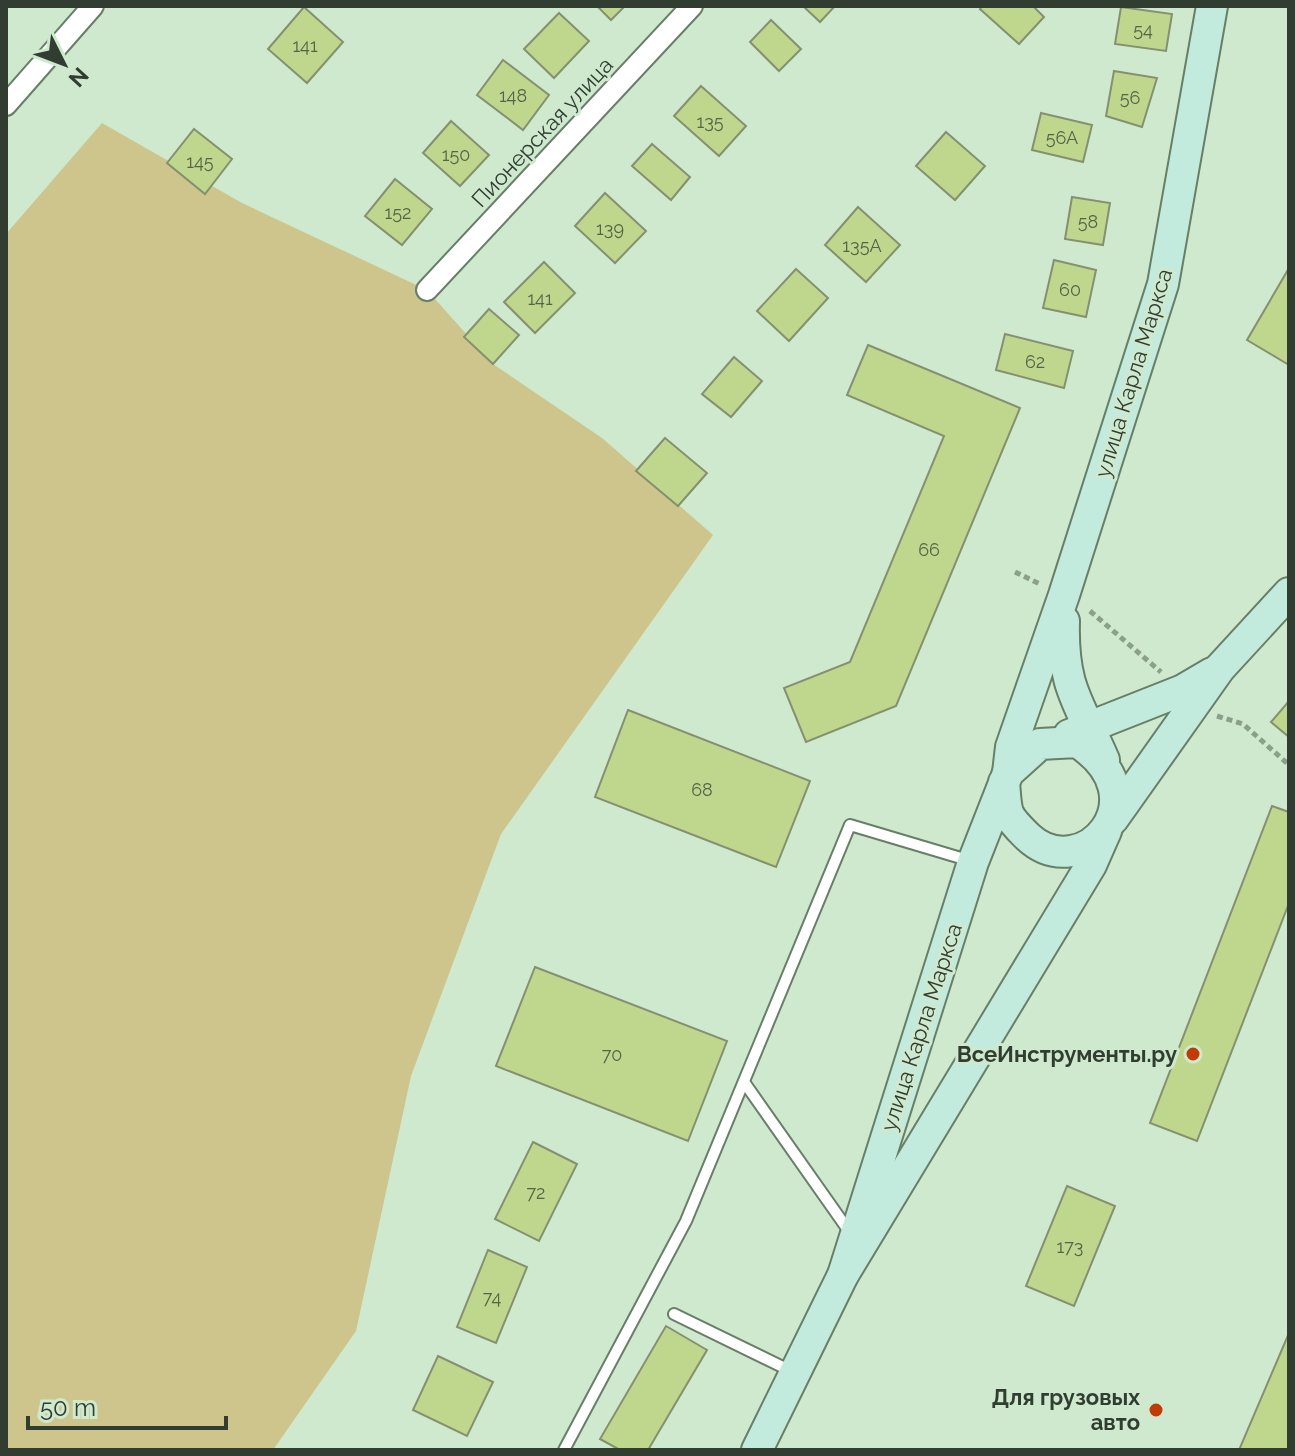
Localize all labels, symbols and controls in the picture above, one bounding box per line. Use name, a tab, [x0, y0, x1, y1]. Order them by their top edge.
house number: 54	[1133, 19, 1153, 40]
north arrow	[24, 24, 104, 104]
house number: 141	[292, 35, 318, 56]
street label: Пионерская улица	[466, 52, 618, 212]
text: N	[64, 62, 94, 92]
house number: 148	[499, 85, 527, 106]
house number: 56	[1120, 87, 1140, 108]
house number: 135	[696, 111, 724, 132]
house number: 56А	[1046, 127, 1078, 148]
house number: 150	[442, 144, 470, 165]
house number: 145	[186, 151, 214, 172]
house number: 152	[385, 202, 411, 223]
house number: 58	[1078, 211, 1098, 232]
house number: 139	[596, 218, 624, 239]
house number: 135А	[842, 235, 882, 256]
street label: улица Карла Маркса	[1089, 265, 1177, 481]
house number: 60	[1059, 279, 1081, 300]
house number: 141	[527, 288, 553, 309]
house number: 62	[1025, 351, 1045, 372]
house number: 66	[918, 539, 940, 560]
house number: 68	[691, 779, 713, 800]
street label: улица Карла Маркса	[875, 920, 967, 1134]
place label: ВсеИнструменты.ру	[957, 1041, 1177, 1067]
house number: 70	[602, 1044, 622, 1065]
marker: ВсеИнструменты.ру	[1184, 1045, 1202, 1063]
house number: 72	[526, 1182, 546, 1203]
house number: 173	[1057, 1236, 1083, 1257]
house number: 74	[483, 1287, 501, 1308]
scale bar	[28, 1380, 226, 1430]
place label: Для грузовых авто	[992, 1384, 1140, 1435]
text: 50 m	[40, 1393, 96, 1422]
marker: Для грузовых авто	[1147, 1401, 1165, 1419]

